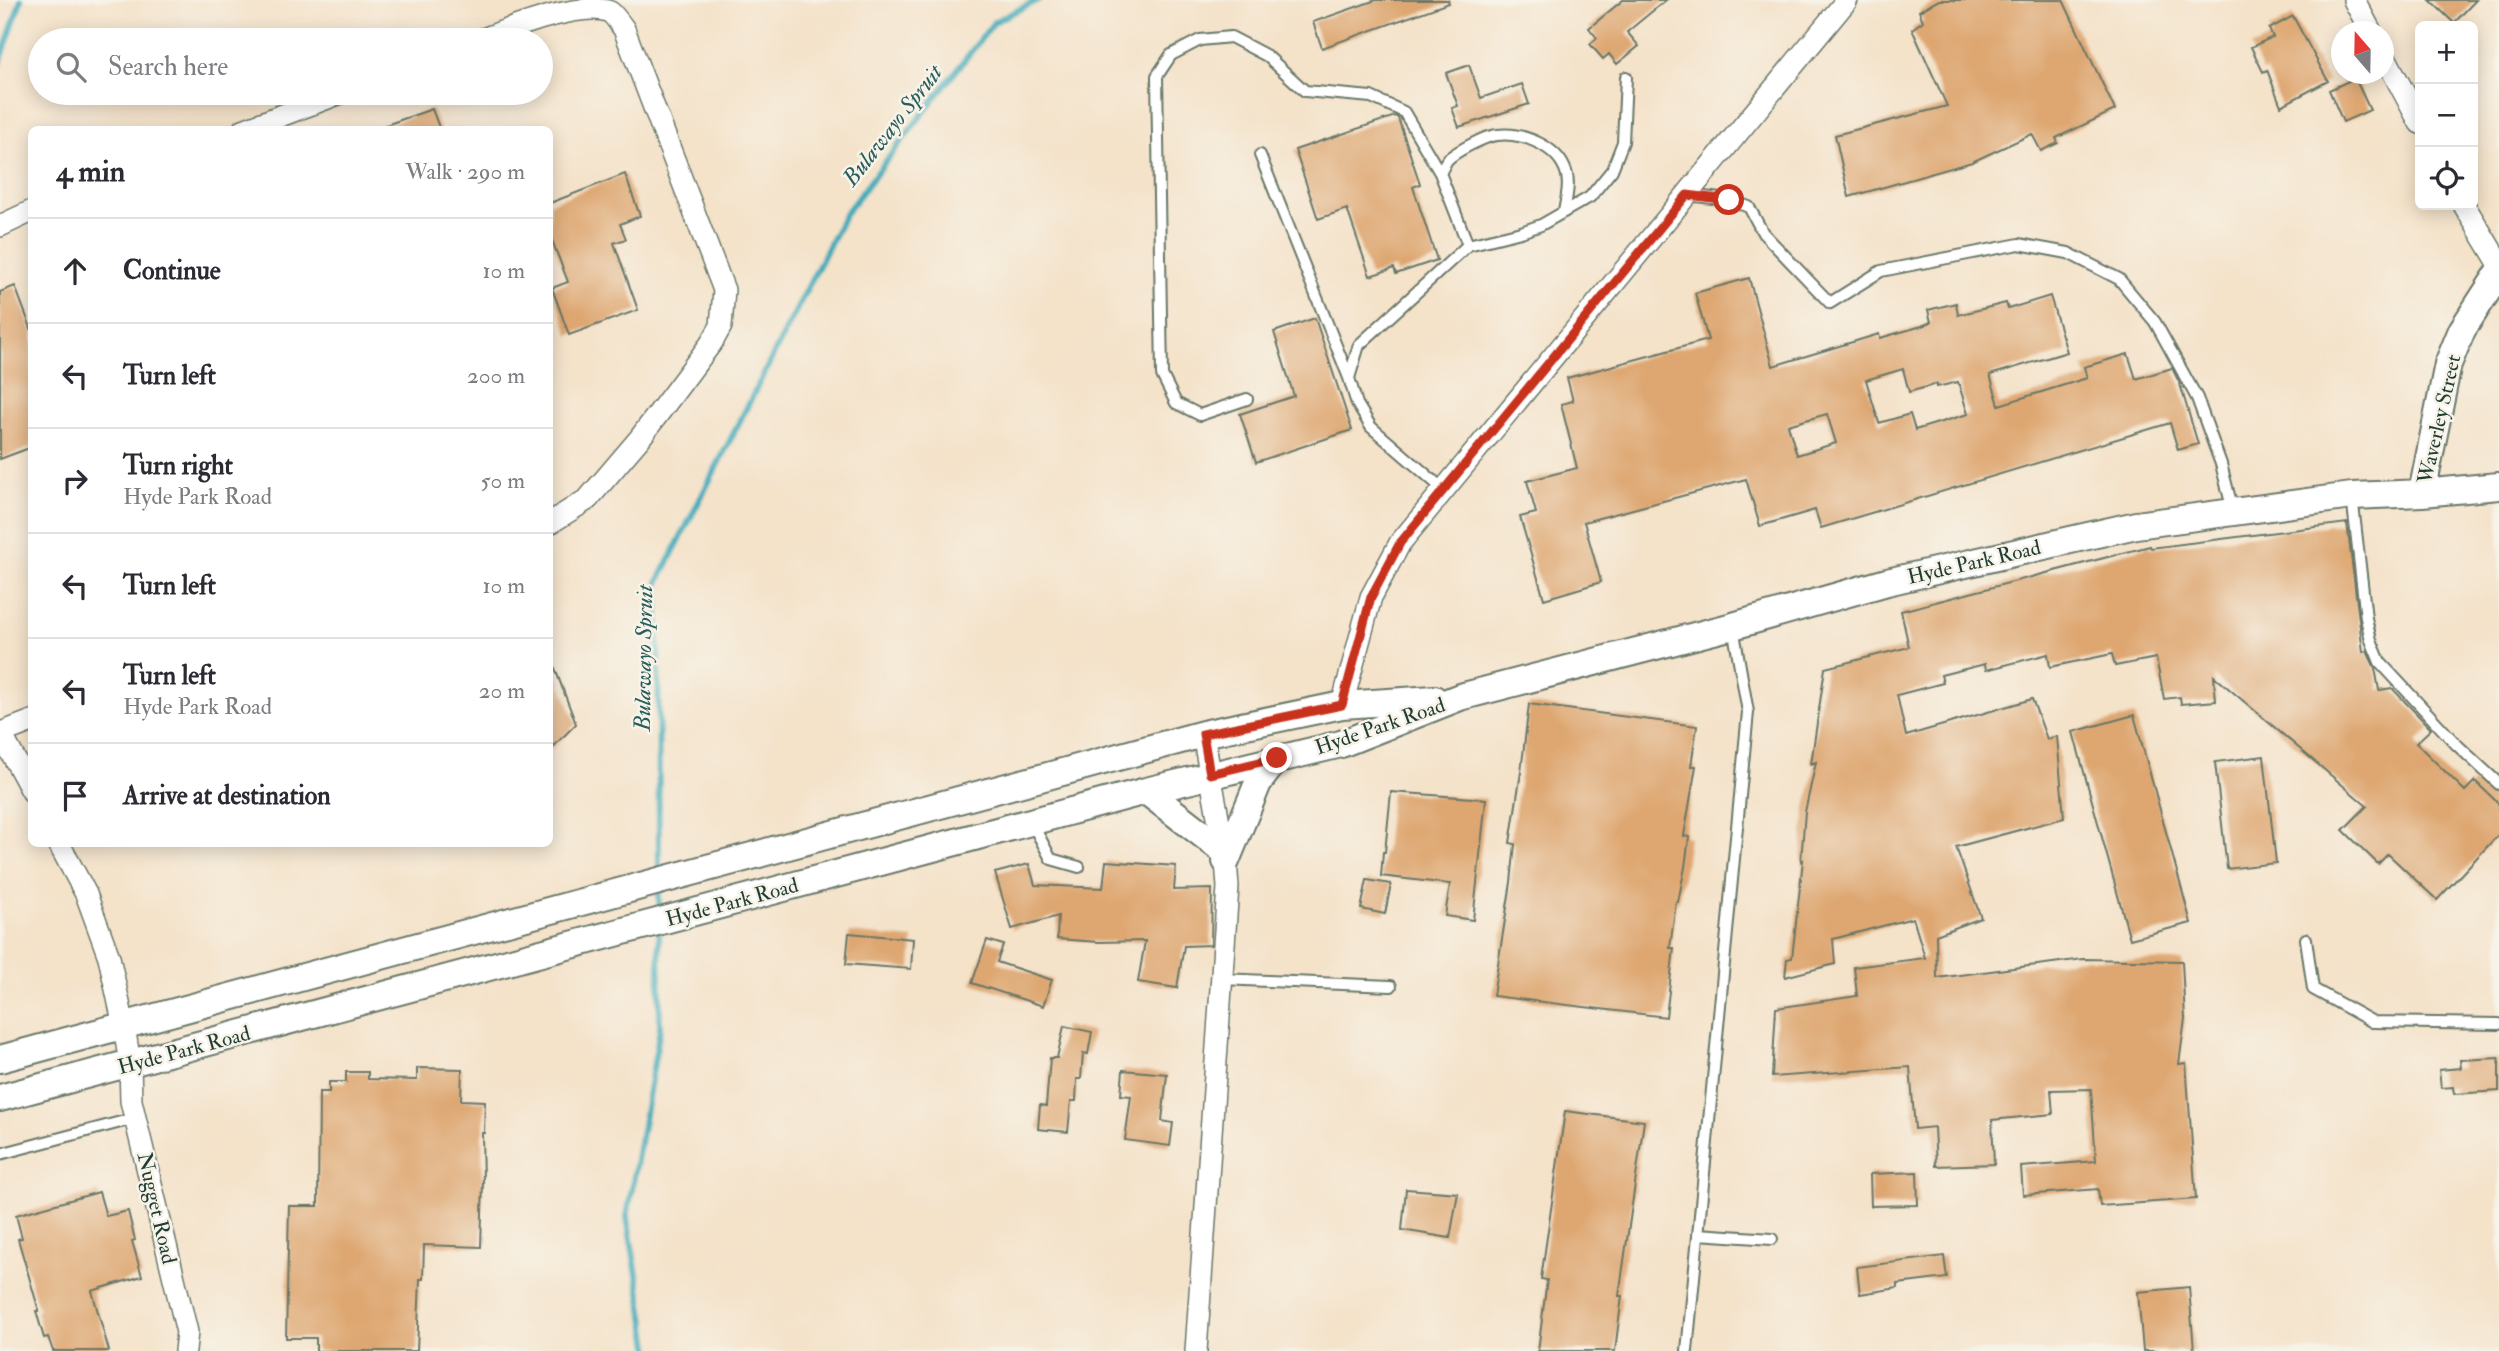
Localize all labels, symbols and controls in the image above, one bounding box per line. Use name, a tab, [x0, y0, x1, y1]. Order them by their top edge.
north arrow	[2331, 21, 2394, 84]
map controls	[2415, 21, 2478, 210]
button: +	[2415, 21, 2478, 84]
search box	[28, 28, 553, 105]
icon: search	[52, 48, 90, 86]
text: Search here	[108, 51, 228, 83]
water label: Bulawayo Spruit	[835, 58, 950, 193]
button: −	[2415, 84, 2478, 147]
button: locate	[2415, 147, 2478, 210]
text: 4 min	[56, 153, 125, 190]
text: Walk · 290 m	[405, 157, 525, 186]
route start	[1713, 184, 1744, 215]
icon: ahead	[56, 252, 94, 290]
text: Continue	[123, 255, 221, 287]
text: 10 m	[482, 256, 525, 285]
street label: Waverley Street	[2411, 352, 2467, 487]
icon: left	[56, 357, 94, 395]
text: Turn left	[123, 360, 216, 392]
text: 200 m	[467, 361, 525, 390]
text: Turn right	[123, 450, 233, 482]
icon: right	[56, 462, 94, 500]
text: 50 m	[481, 466, 525, 495]
text: Hyde Park Road	[123, 482, 272, 511]
street label: Hyde Park Road	[1905, 534, 2044, 591]
icon: left	[56, 567, 94, 605]
text: Turn left	[123, 570, 216, 602]
text: 10 m	[482, 571, 525, 600]
water label: Bulawayo Spruit	[628, 583, 659, 732]
text: Turn left	[123, 660, 216, 692]
icon: left	[56, 672, 94, 710]
text: 20 m	[479, 676, 525, 705]
street label: Hyde Park Road	[1311, 691, 1449, 761]
text: Hyde Park Road	[123, 692, 272, 721]
route end	[1261, 742, 1292, 773]
icon: arrive	[56, 777, 94, 815]
text: Arrive at destination	[123, 780, 331, 812]
street label: Hyde Park Road	[663, 872, 802, 933]
street label: Hyde Park Road	[115, 1020, 254, 1081]
street label: Nugget Road	[131, 1150, 183, 1267]

